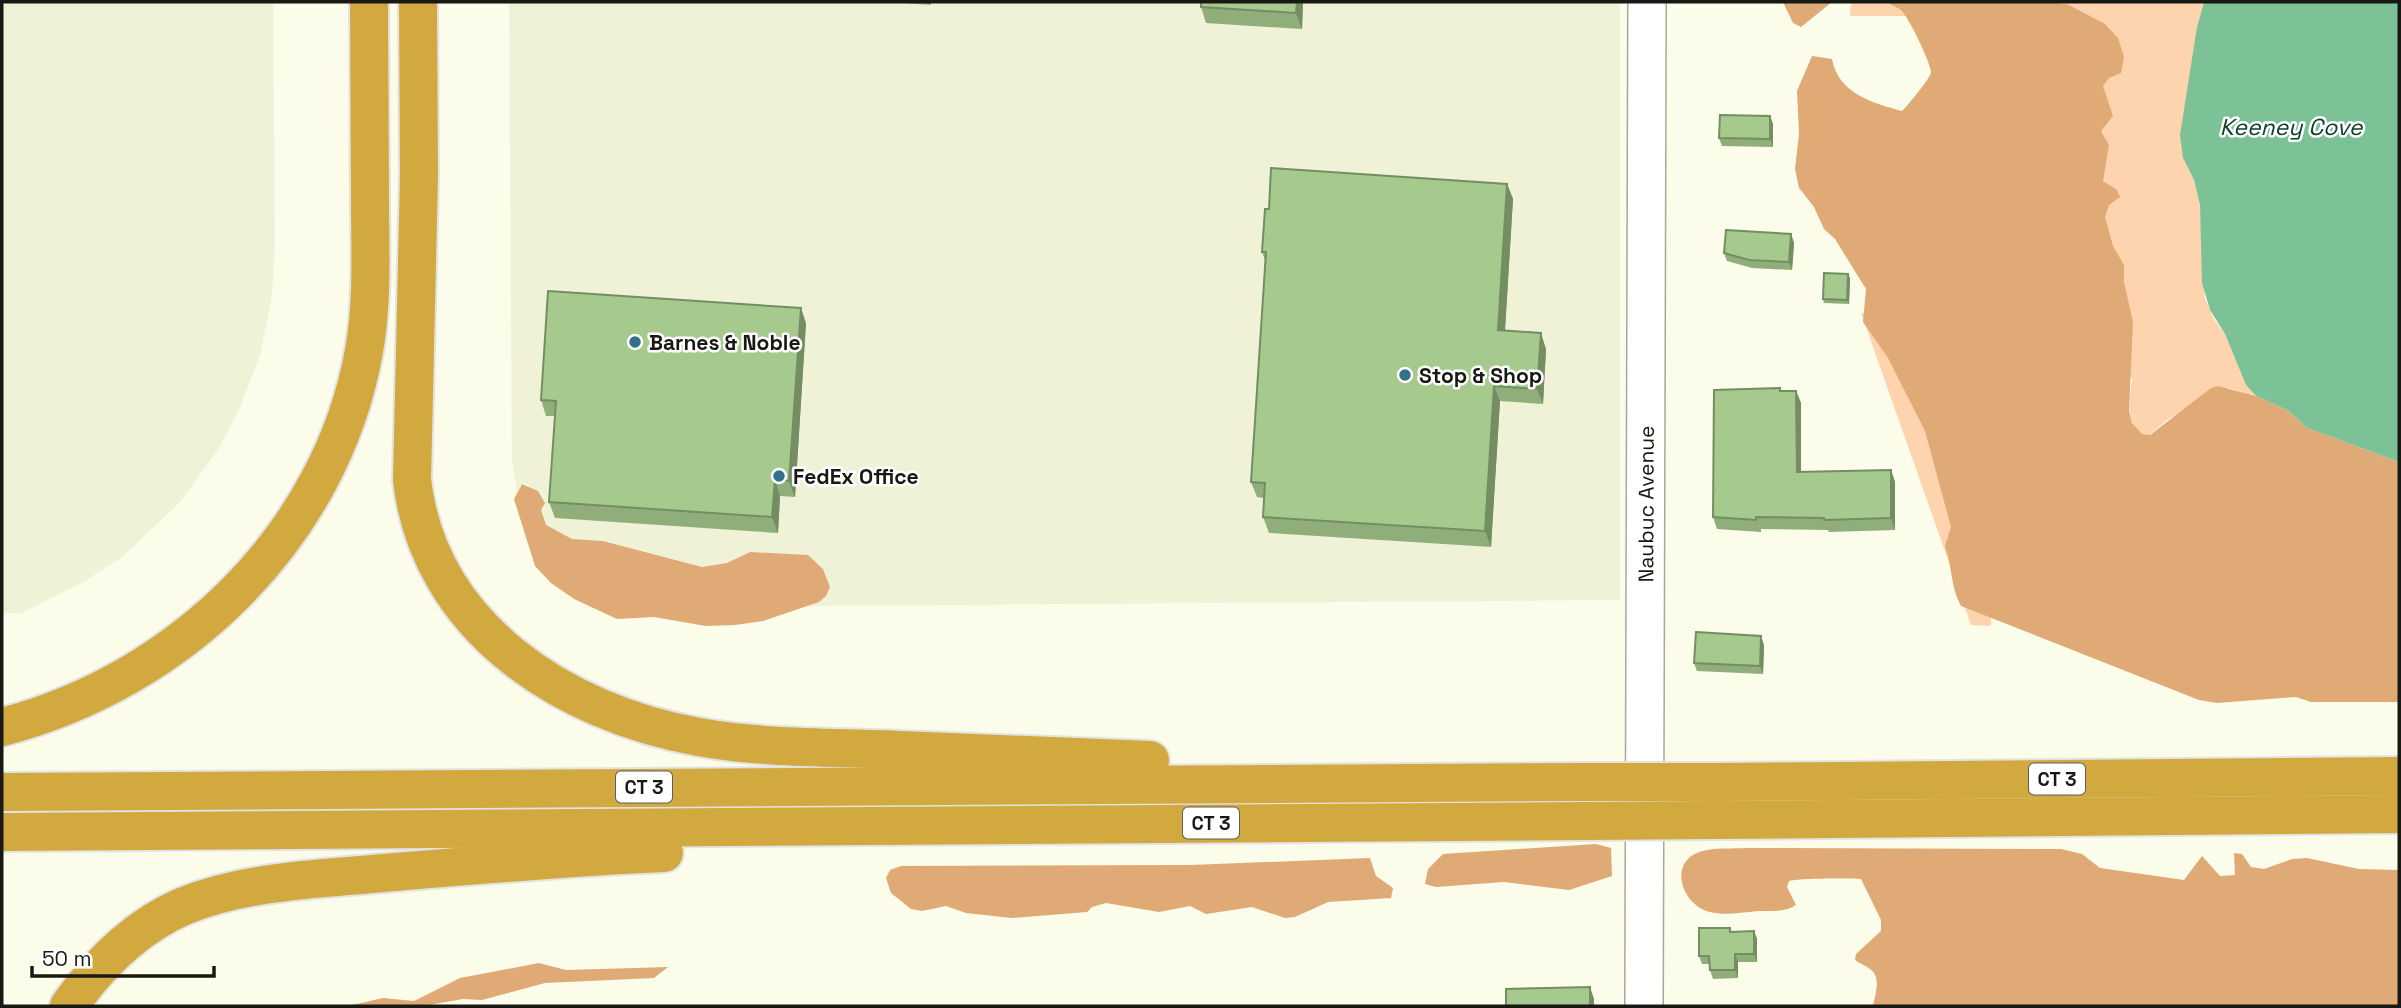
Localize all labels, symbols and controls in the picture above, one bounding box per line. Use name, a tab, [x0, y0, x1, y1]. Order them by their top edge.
water label: Keeney Cove	[2220, 112, 2364, 142]
place label: Barnes & Noble	[649, 329, 801, 356]
marker: Barnes & Noble	[627, 334, 643, 350]
place label: Stop & Shop	[1419, 362, 1542, 389]
marker: Stop & Shop	[1397, 367, 1413, 383]
street label: Naubuc Avenue	[1632, 426, 1659, 583]
place label: FedEx Office	[793, 463, 919, 490]
marker: FedEx Office	[771, 468, 787, 484]
road number: CT 3	[2029, 764, 2085, 794]
road number: CT 3	[616, 772, 672, 802]
road number: CT 3	[1183, 808, 1239, 838]
scale bar	[32, 934, 214, 978]
text: 50 m	[42, 945, 92, 972]

